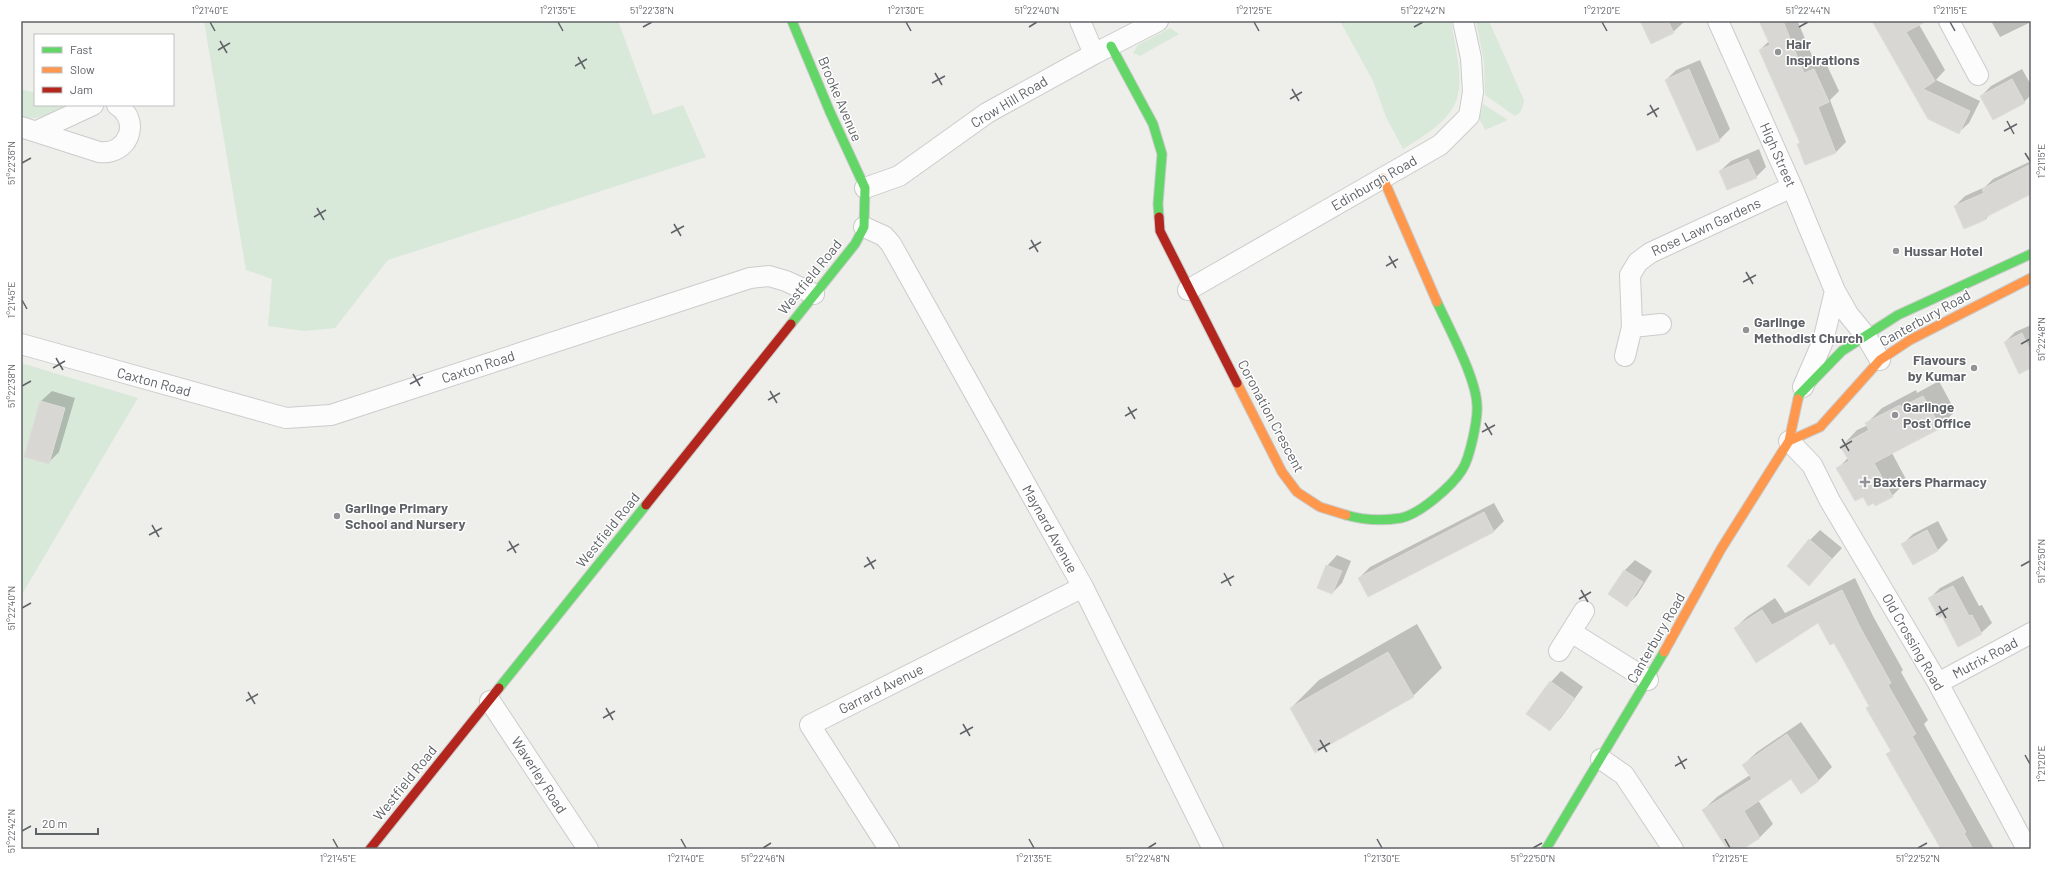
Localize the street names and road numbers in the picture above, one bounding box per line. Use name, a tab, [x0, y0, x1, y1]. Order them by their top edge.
street label: Brooke Avenue	[815, 54, 866, 144]
street label: Crow Hill Road	[967, 72, 1050, 131]
street label: High Street	[1757, 120, 1800, 190]
street label: Edinburgh Road	[1328, 151, 1420, 214]
street label: Rose Lawn Gardens	[1648, 194, 1763, 259]
street label: Westfield Road	[774, 236, 845, 318]
street label: Canterbury Road	[1876, 286, 1973, 350]
street label: Caxton Road	[439, 347, 517, 386]
street label: Coronation Crescent	[1235, 357, 1308, 475]
street label: Caxton Road	[115, 363, 193, 400]
street label: Maynard Avenue	[1019, 482, 1082, 576]
street label: Westfield Road	[572, 489, 643, 571]
street label: Canterbury Road	[1623, 590, 1688, 686]
street label: Old Crossing Road	[1879, 590, 1948, 693]
street label: Mutrix Road	[1949, 633, 2020, 682]
street label: Garrard Avenue	[836, 660, 926, 717]
street label: Waverley Road	[508, 733, 571, 816]
street label: Westfield Road	[369, 742, 440, 824]

